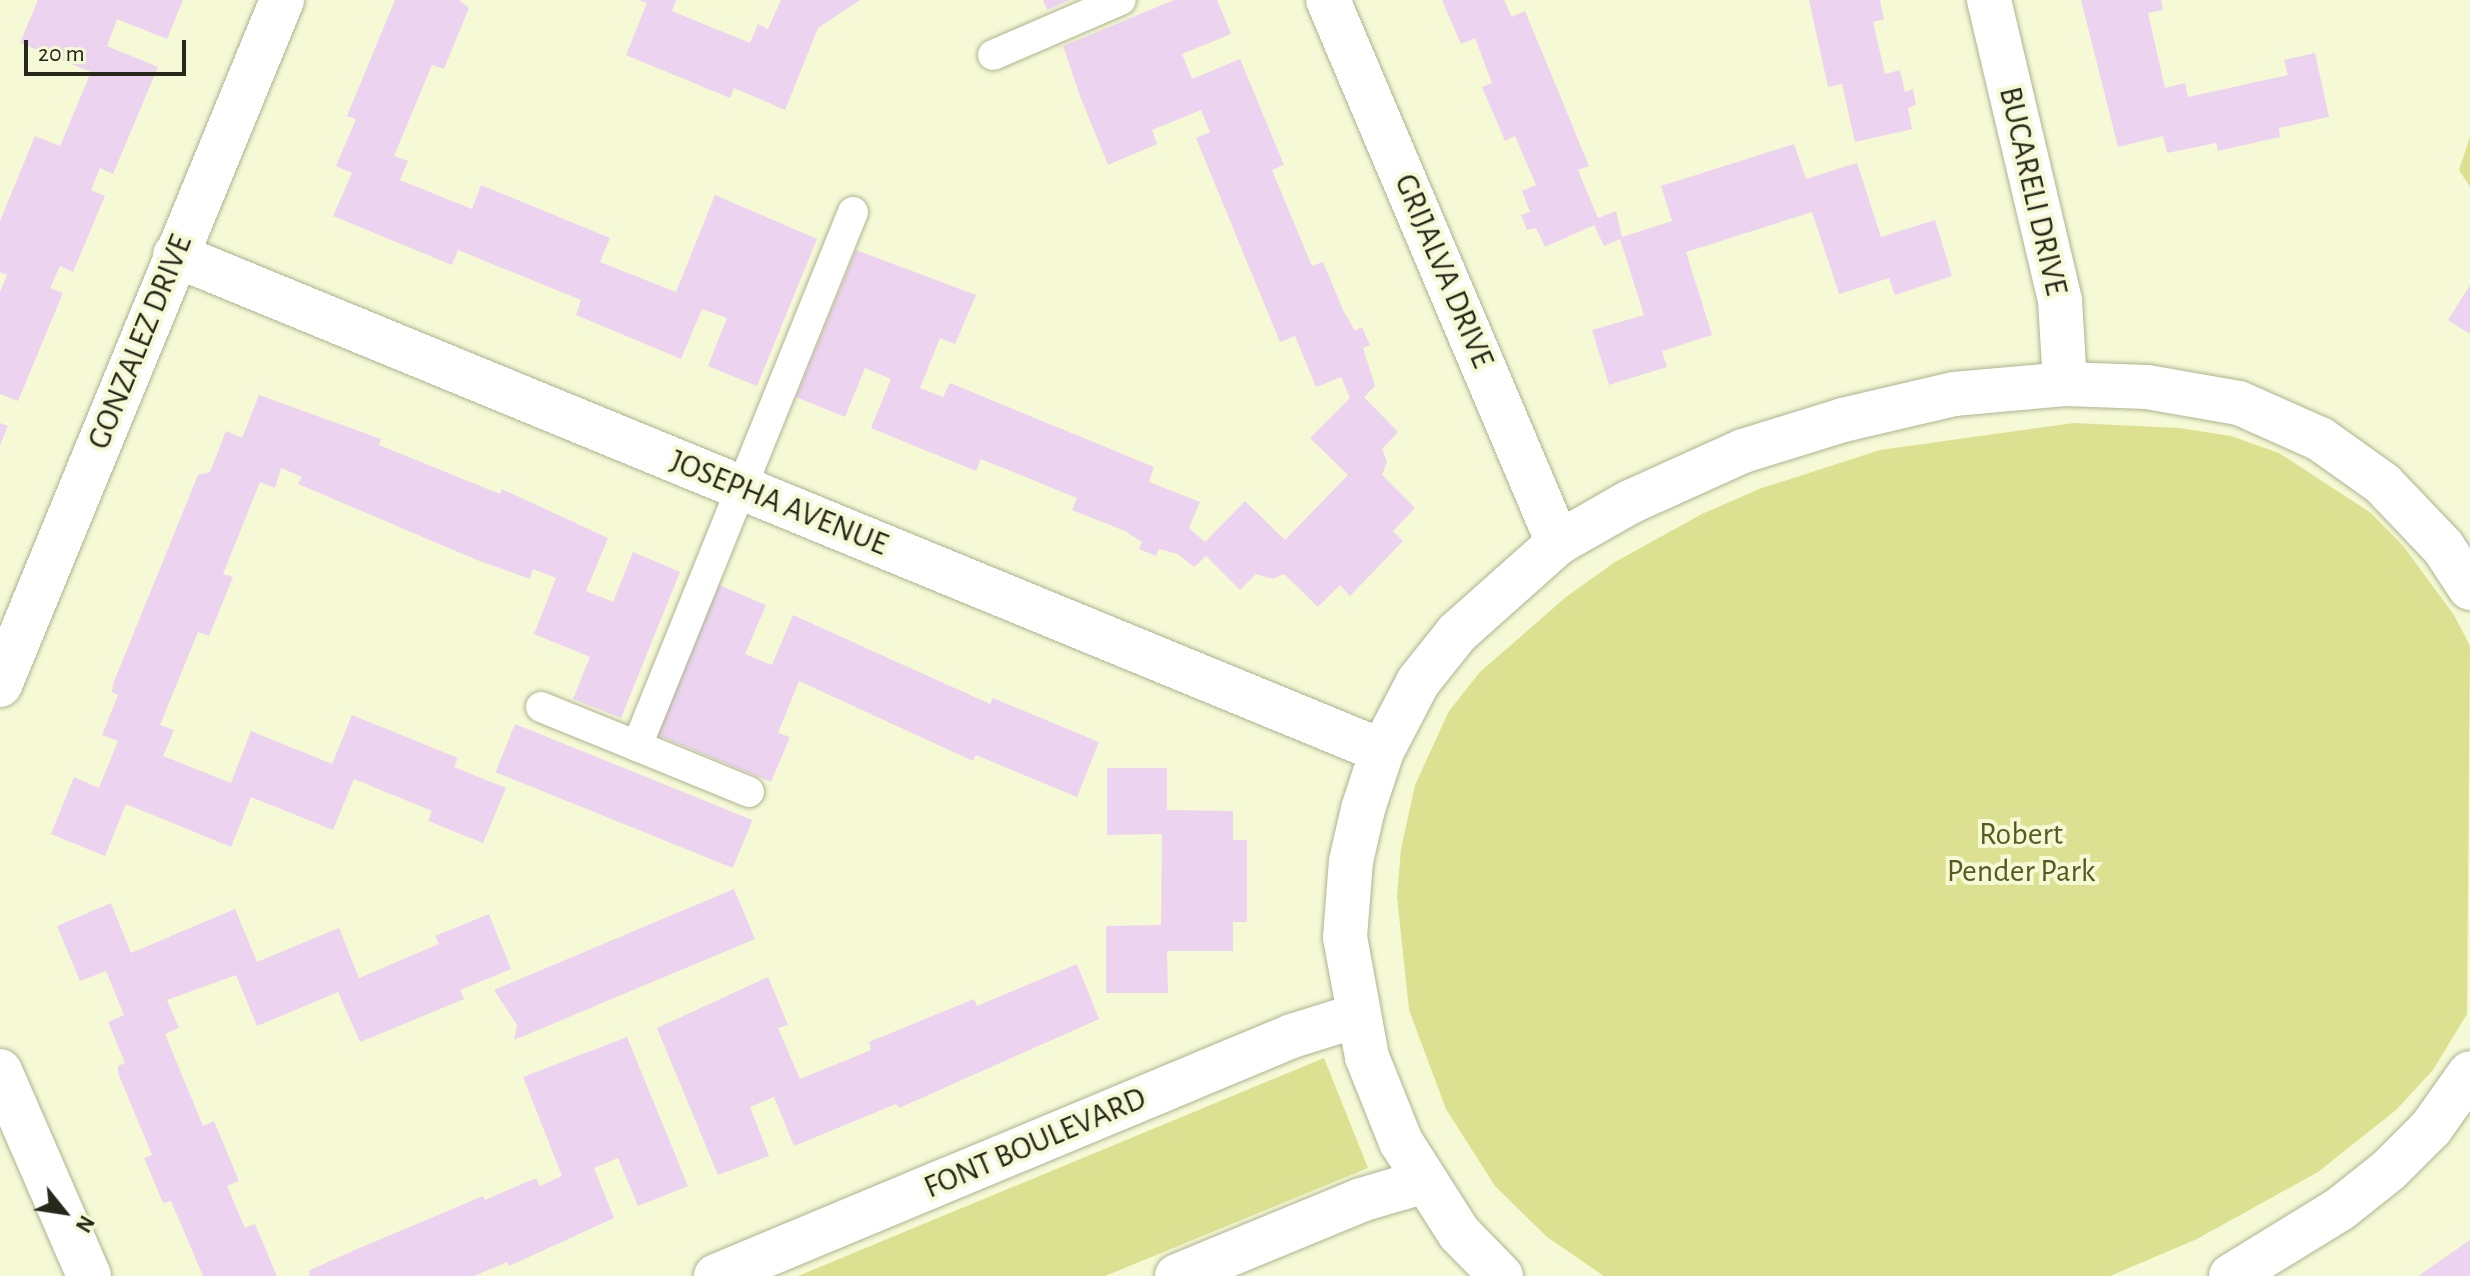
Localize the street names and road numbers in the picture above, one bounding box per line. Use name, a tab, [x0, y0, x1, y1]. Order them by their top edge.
street label: BUCARELI DRIVE	[1990, 83, 2076, 299]
street label: GRIJALVA DRIVE	[1386, 168, 1502, 374]
street label: GONZALEZ DRIVE	[80, 229, 200, 455]
street label: JOSEPHA AVENUE	[665, 442, 893, 564]
street label: FONT BOULEVARD	[918, 1079, 1152, 1207]

